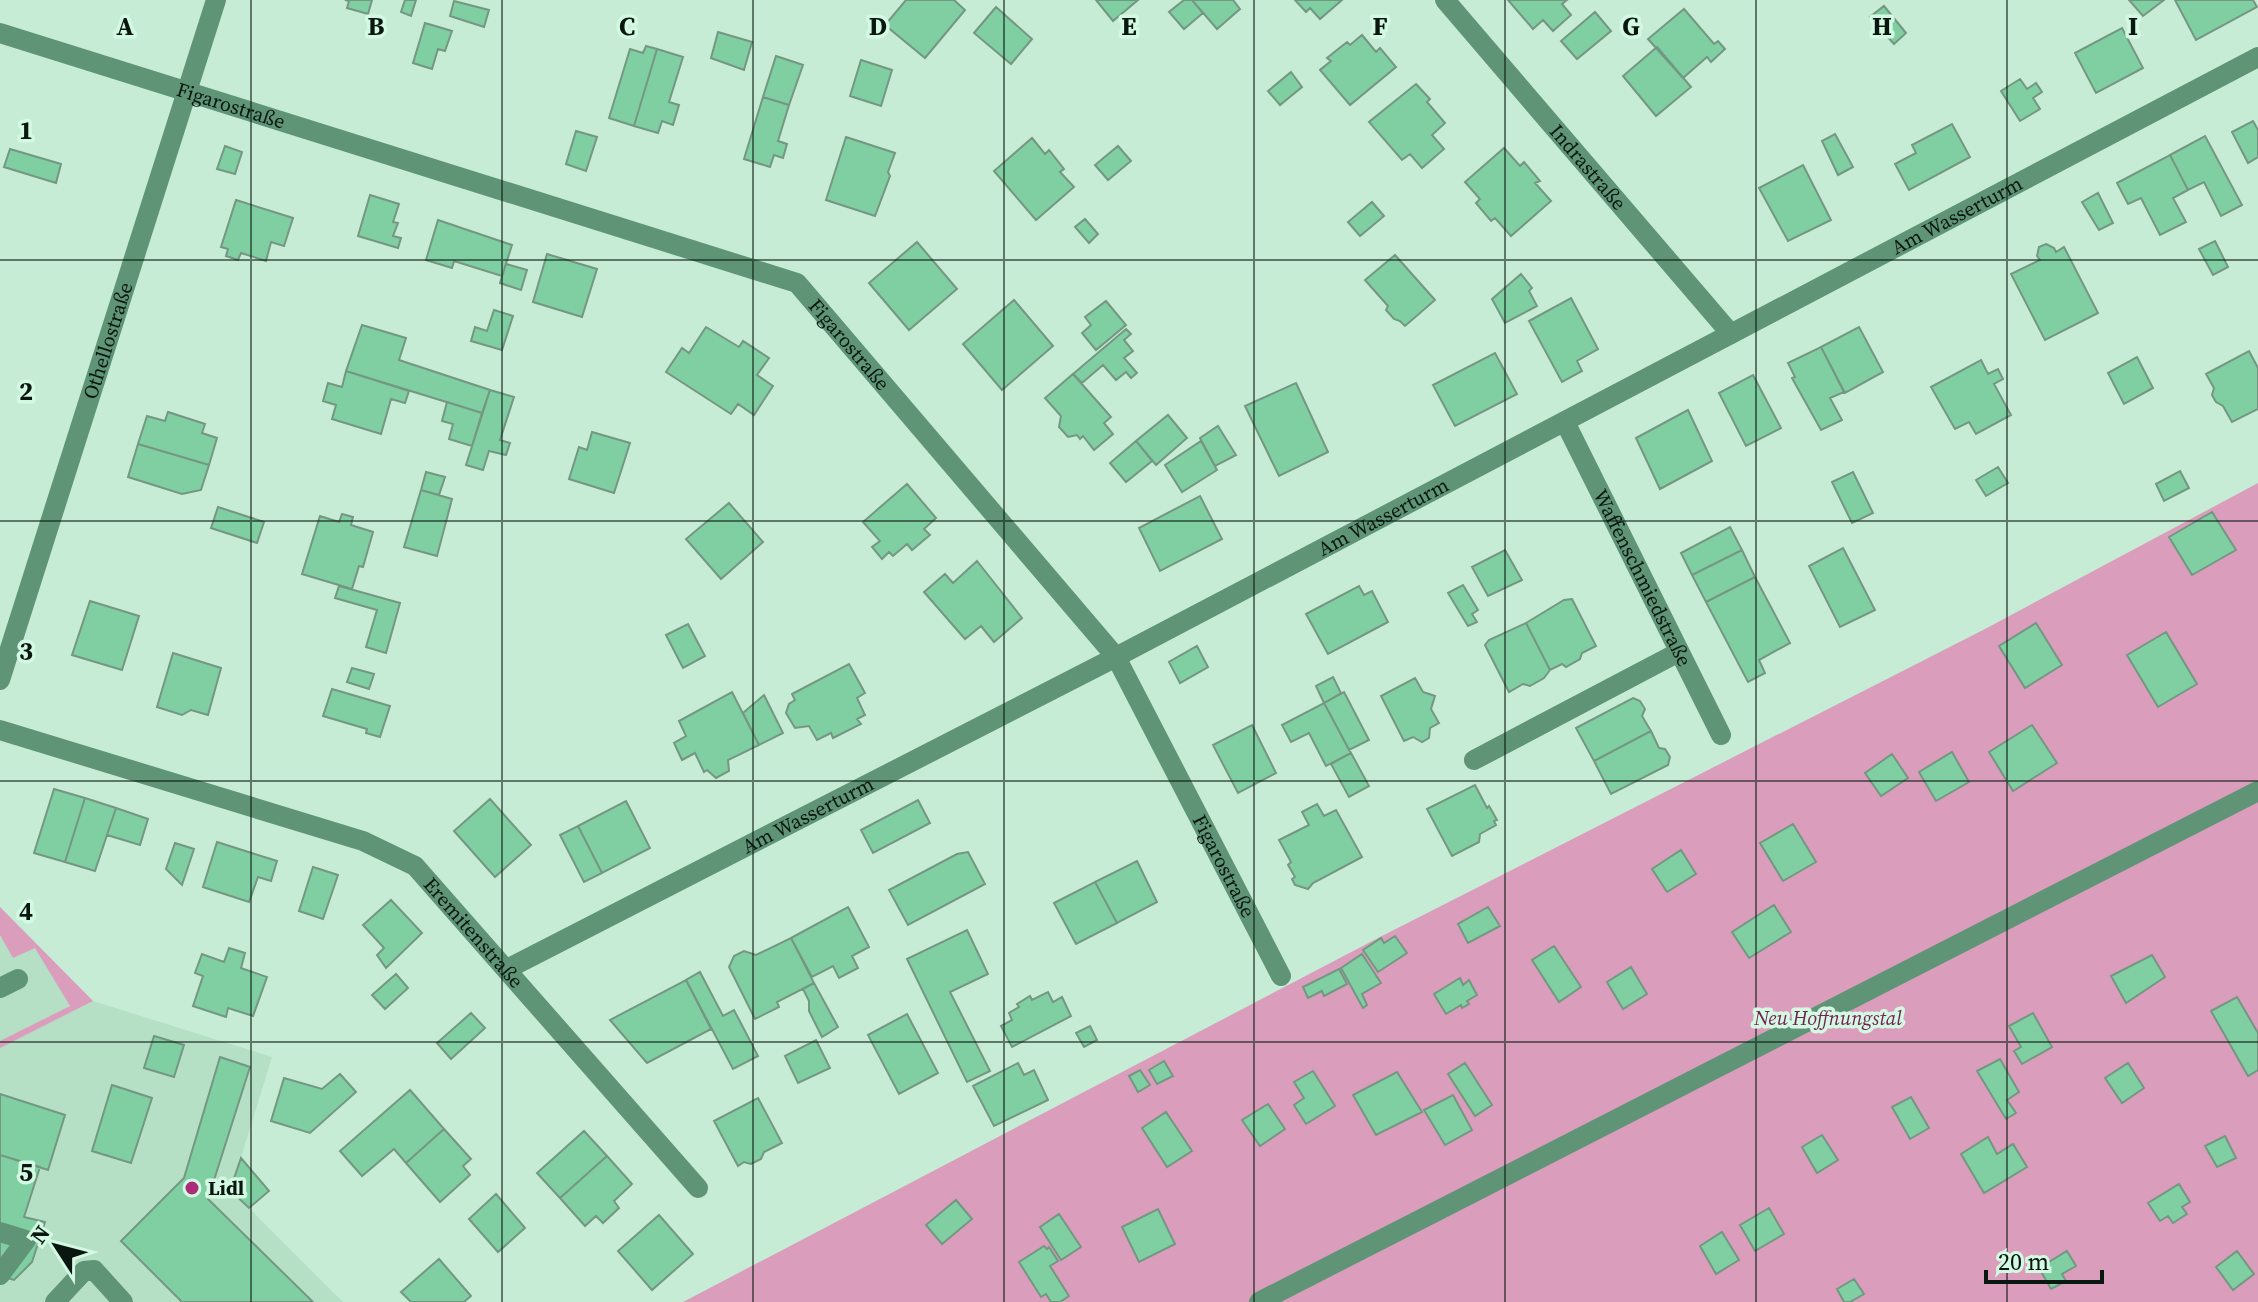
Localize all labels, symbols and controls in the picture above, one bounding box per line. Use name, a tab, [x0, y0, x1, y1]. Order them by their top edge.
text: A	[116, 8, 134, 44]
text: B	[368, 8, 385, 44]
text: C	[619, 8, 635, 44]
text: D	[869, 8, 887, 44]
text: E	[1121, 8, 1137, 44]
text: F	[1372, 8, 1388, 44]
text: G	[1622, 8, 1640, 44]
text: H	[1872, 8, 1892, 44]
text: I	[2128, 8, 2138, 44]
street label: Figarostraße	[173, 75, 289, 136]
text: 1	[19, 112, 33, 148]
street label: Indrastraße	[1543, 118, 1633, 216]
street label: Am Wasserturm	[1886, 169, 2027, 261]
street label: Othellostraße	[76, 279, 139, 403]
street label: Figarostraße	[802, 293, 896, 396]
text: 2	[19, 373, 33, 409]
street label: Am Wasserturm	[1313, 471, 1454, 563]
street label: Waffenschmiedstraße	[1587, 484, 1699, 671]
text: 3	[19, 633, 33, 669]
street label: Am Wasserturm	[737, 769, 879, 860]
street label: Figarostraße	[1186, 810, 1262, 922]
street label: Eremitenstraße	[417, 871, 530, 994]
text: 4	[19, 893, 33, 929]
park label: Neu Hoffnungstal	[1753, 1004, 1902, 1032]
text: 5	[19, 1154, 33, 1190]
place label: Lidl	[208, 1174, 244, 1202]
marker: Lidl	[183, 1179, 201, 1197]
north arrow	[16, 1206, 96, 1286]
text: N	[23, 1219, 57, 1250]
scale bar	[1986, 1234, 2102, 1284]
text: 20 m	[1998, 1245, 2049, 1278]

